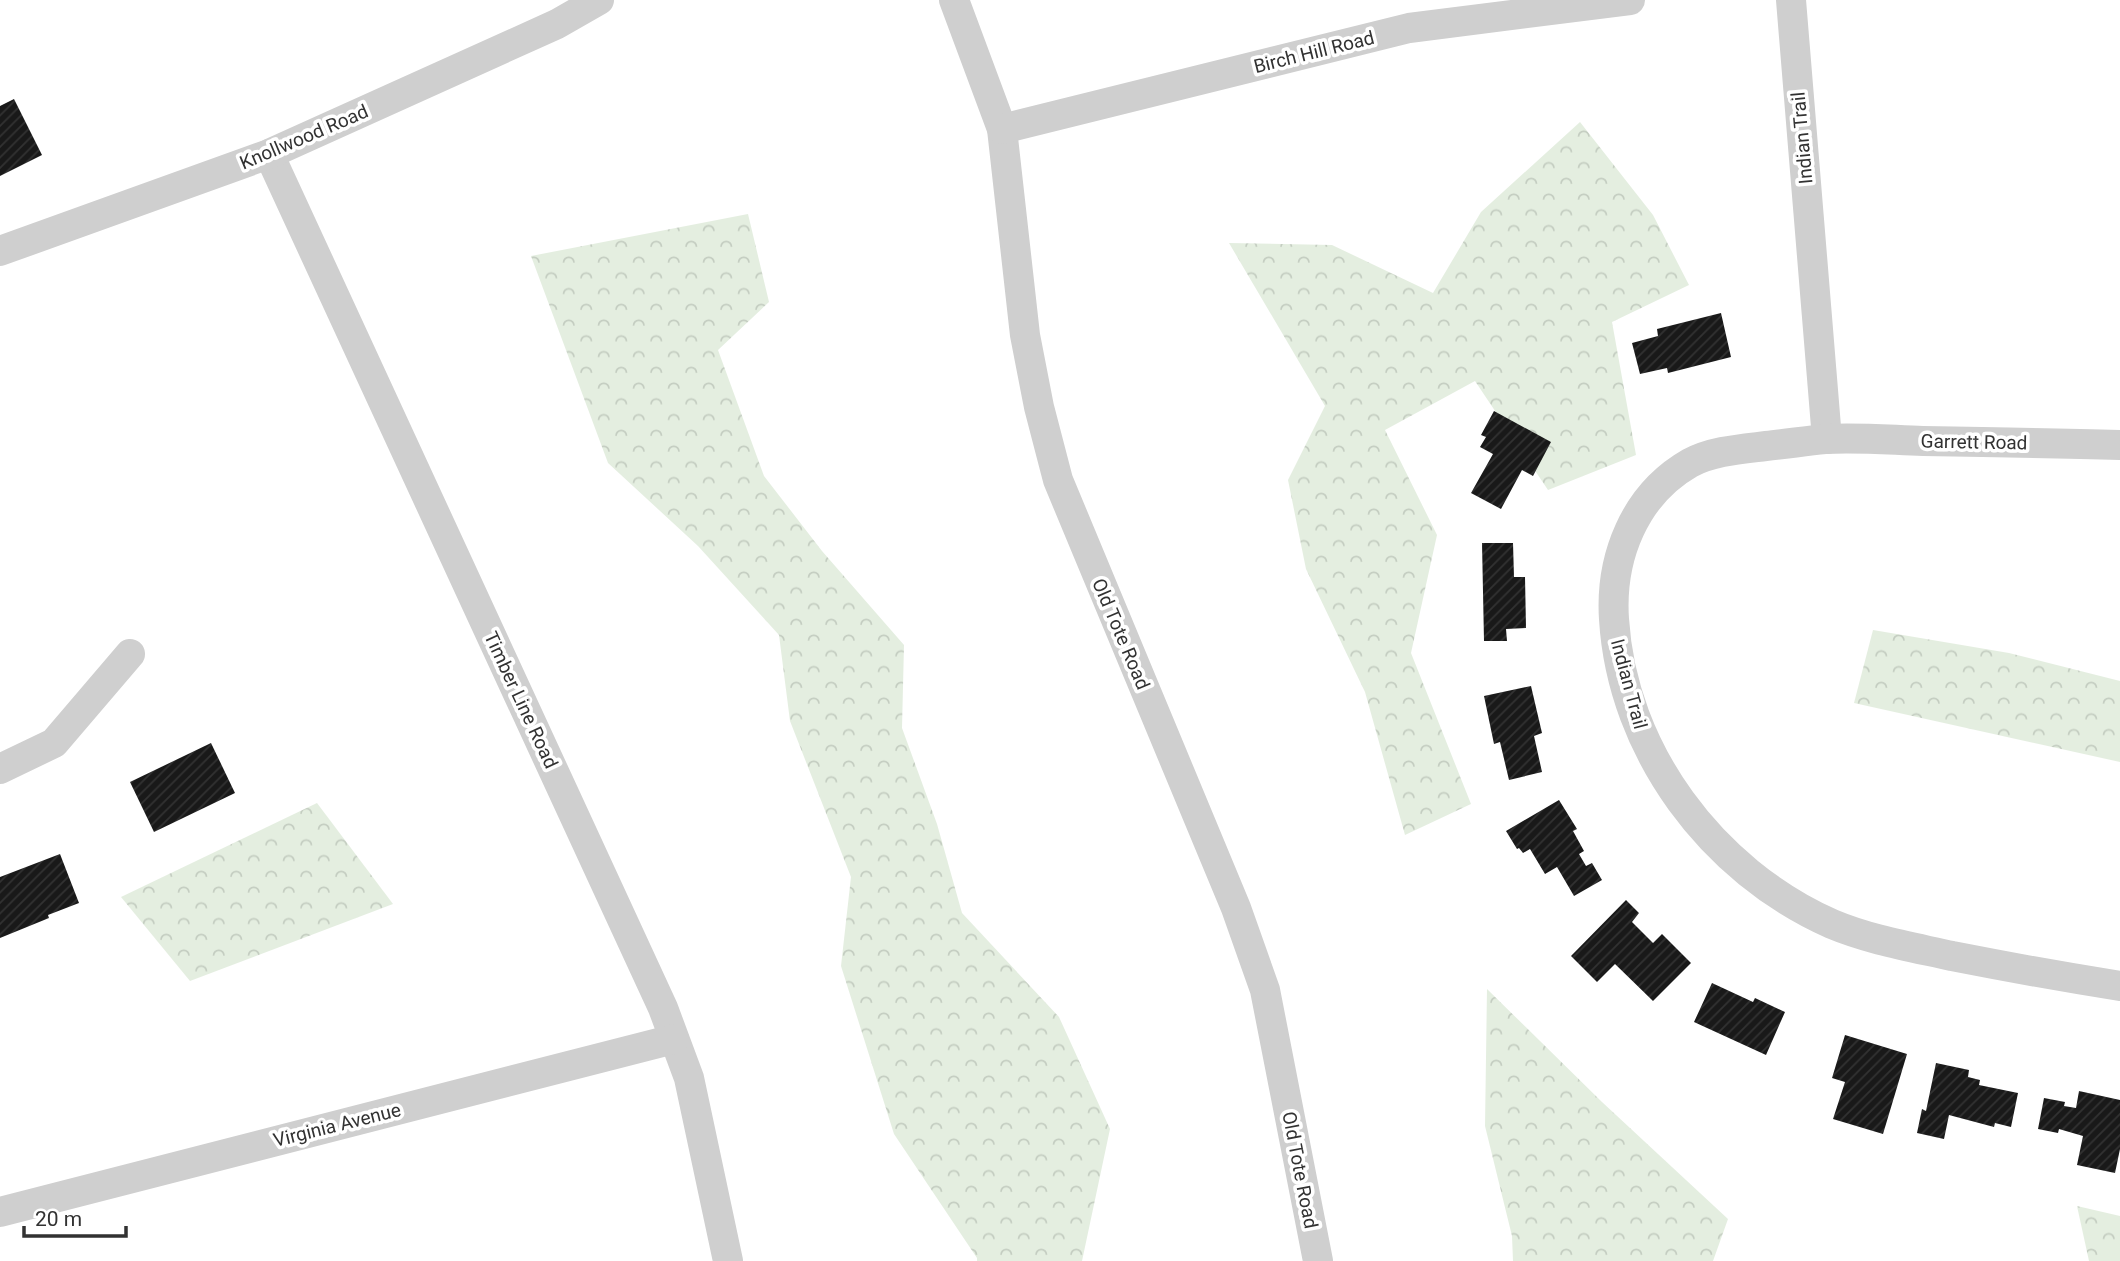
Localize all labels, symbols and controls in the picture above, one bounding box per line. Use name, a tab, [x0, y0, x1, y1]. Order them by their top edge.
street label: Birch Hill Road	[1251, 26, 1377, 78]
street label: Indian Trail	[1787, 91, 1817, 185]
street label: Knollwood Road	[236, 100, 372, 174]
street label: Garrett Road	[1920, 430, 2028, 454]
street label: Old Tote Road	[1087, 575, 1155, 693]
street label: Timber Line Road	[479, 628, 563, 772]
street label: Indian Trail	[1606, 636, 1652, 732]
street label: Virginia Avenue	[271, 1098, 403, 1152]
street label: Old Tote Road	[1277, 1110, 1323, 1230]
scale bar	[24, 1194, 126, 1238]
text: 20 m	[35, 1207, 82, 1231]

